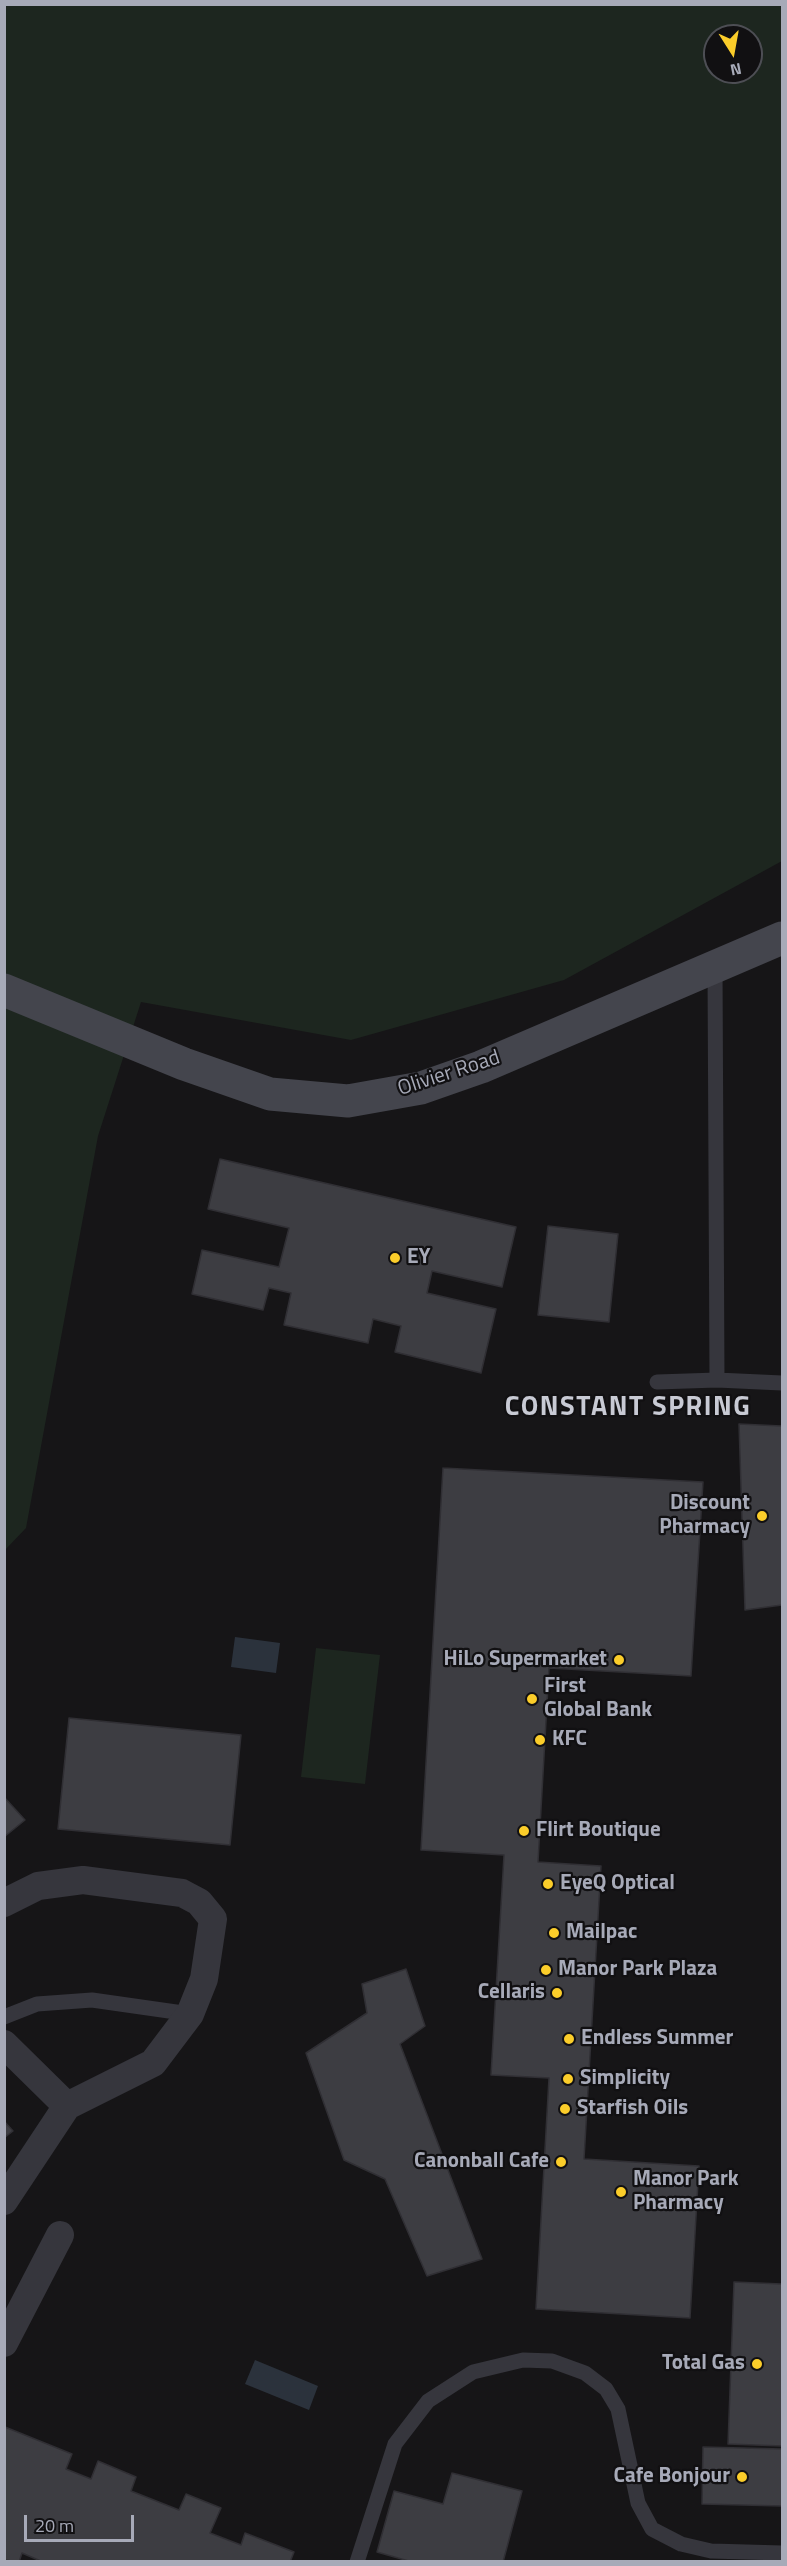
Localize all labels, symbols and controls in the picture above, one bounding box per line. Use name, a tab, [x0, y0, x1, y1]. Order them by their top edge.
north arrow	[703, 24, 763, 84]
text: N	[728, 57, 744, 83]
street label: Olivier Road	[395, 1046, 503, 1102]
place label: EY	[407, 1245, 430, 1271]
marker: EY	[388, 1251, 402, 1265]
district label: CONSTANT SPRING	[505, 1392, 751, 1424]
place label: Discount Pharmacy	[659, 1491, 750, 1541]
marker: Discount Pharmacy	[755, 1509, 769, 1523]
place label: HiLo Supermarket	[444, 1647, 607, 1673]
marker: HiLo Supermarket	[612, 1653, 626, 1667]
place label: First Global Bank	[544, 1674, 652, 1724]
marker: First Global Bank	[525, 1692, 539, 1706]
place label: KFC	[552, 1727, 587, 1753]
marker: KFC	[533, 1733, 547, 1747]
place label: Flirt Boutique	[536, 1818, 661, 1844]
marker: Flirt Boutique	[517, 1824, 531, 1838]
place label: EyeQ Optical	[560, 1871, 675, 1897]
marker: EyeQ Optical	[541, 1877, 555, 1891]
place label: Mailpac	[566, 1920, 637, 1946]
marker: Mailpac	[547, 1926, 561, 1940]
place label: Manor Park Plaza	[558, 1957, 717, 1983]
marker: Manor Park Plaza	[539, 1963, 553, 1977]
place label: Cellaris	[478, 1980, 545, 2006]
marker: Cellaris	[550, 1986, 564, 2000]
place label: Endless Summer	[581, 2026, 733, 2052]
marker: Endless Summer	[562, 2032, 576, 2046]
place label: Simplicity	[580, 2066, 670, 2092]
marker: Simplicity	[561, 2072, 575, 2086]
place label: Starfish Oils	[577, 2096, 688, 2122]
marker: Starfish Oils	[558, 2102, 572, 2116]
place label: Canonball Cafe	[414, 2149, 549, 2175]
marker: Canonball Cafe	[554, 2155, 568, 2169]
place label: Manor Park Pharmacy	[633, 2167, 739, 2217]
marker: Manor Park Pharmacy	[614, 2185, 628, 2199]
place label: Total Gas	[662, 2351, 745, 2377]
marker: Total Gas	[750, 2357, 764, 2371]
place label: Cafe Bonjour	[614, 2464, 730, 2490]
marker: Cafe Bonjour	[735, 2470, 749, 2484]
scale bar	[27, 2503, 136, 2541]
text: 20 m	[35, 2512, 74, 2539]

